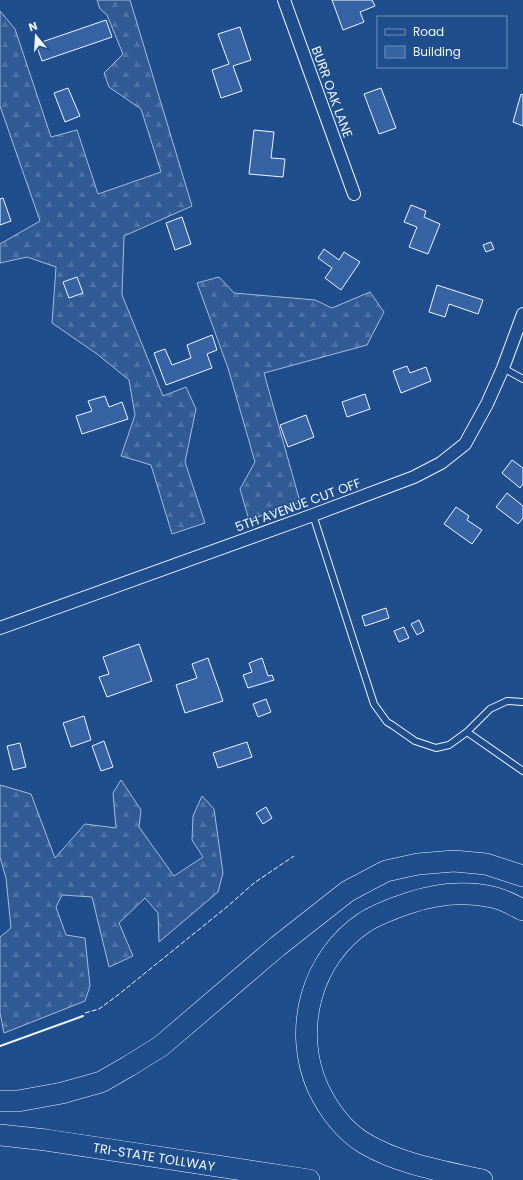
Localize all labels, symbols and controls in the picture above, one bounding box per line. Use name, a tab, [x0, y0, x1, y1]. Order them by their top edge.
north arrow	[16, 16, 56, 56]
legend	[377, 16, 507, 68]
text: N	[26, 18, 39, 35]
text: Road	[413, 23, 444, 40]
street label: BURR OAK LANE	[307, 43, 357, 141]
text: Building	[413, 43, 461, 60]
street label: 5TH AVENUE CUT OFF	[232, 473, 364, 537]
street label: TRI-STATE TOLLWAY	[92, 1138, 217, 1176]

